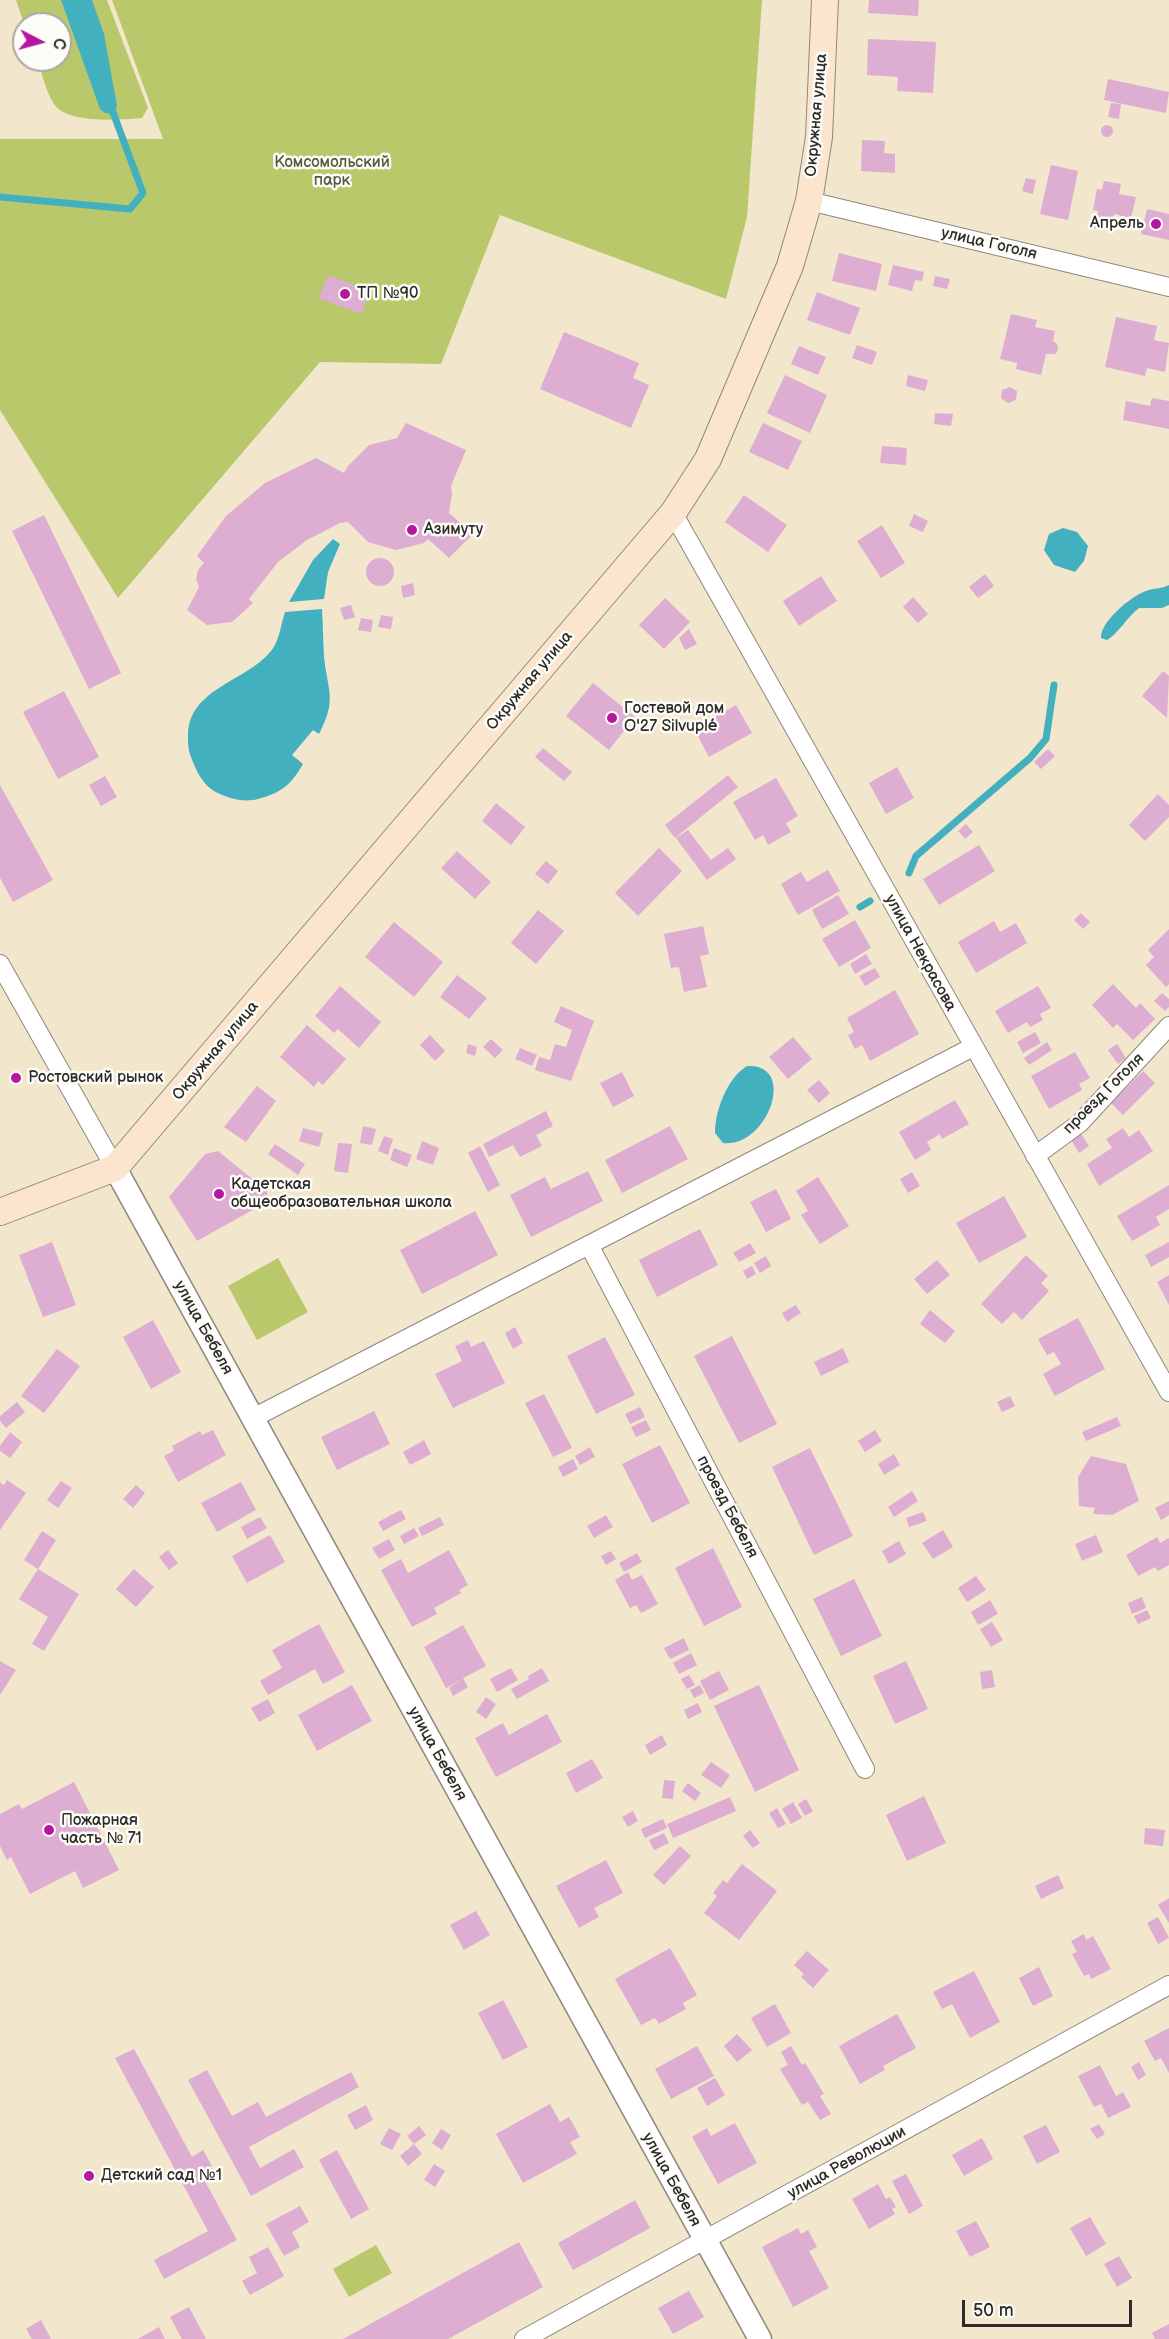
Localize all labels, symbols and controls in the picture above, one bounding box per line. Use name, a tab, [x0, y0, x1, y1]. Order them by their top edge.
north arrow	[12, 12, 72, 72]
text: С	[48, 37, 68, 50]
street label: Окружная улица	[802, 53, 832, 177]
park label: Комсомольский парк	[274, 153, 390, 191]
place label: Апрель	[1090, 214, 1144, 234]
marker: Апрель	[1149, 217, 1163, 231]
street label: улица Гоголя	[939, 224, 1039, 264]
place label: ТП №90	[357, 284, 418, 304]
marker: ТП №90	[338, 287, 352, 301]
place label: Азимуту	[424, 520, 483, 540]
marker: Азимуту	[405, 523, 419, 537]
street label: Окружная улица	[483, 628, 577, 734]
place label: Гостевой дом O'27 Silvuplé	[624, 699, 724, 737]
marker: Гостевой дом O'27 Silvuplé	[605, 711, 619, 725]
street label: улица Некрасова	[880, 891, 960, 1015]
street label: Окружная улица	[169, 998, 263, 1104]
street label: проезд Гоголя	[1060, 1050, 1148, 1138]
place label: Ростовский рынок	[28, 1068, 163, 1088]
marker: Ростовский рынок	[9, 1071, 23, 1085]
place label: Кадетская общеобразовательная школа	[231, 1175, 452, 1213]
marker: Кадетская общеобразовательная школа	[212, 1187, 226, 1201]
street label: улица Бебеля	[169, 1278, 237, 1378]
street label: проезд Бебеля	[692, 1453, 762, 1561]
street label: улица Бебеля	[403, 1704, 471, 1804]
place label: Пожарная часть № 71	[61, 1811, 142, 1849]
marker: Пожарная часть № 71	[42, 1823, 56, 1837]
street label: улица Революции	[784, 2122, 910, 2204]
street label: улица Бебеля	[637, 2130, 705, 2230]
place label: Детский сад №1	[101, 2166, 222, 2186]
marker: Детский сад №1	[82, 2169, 96, 2183]
scale bar	[965, 2288, 1134, 2326]
text: 50 m	[973, 2300, 1014, 2321]

